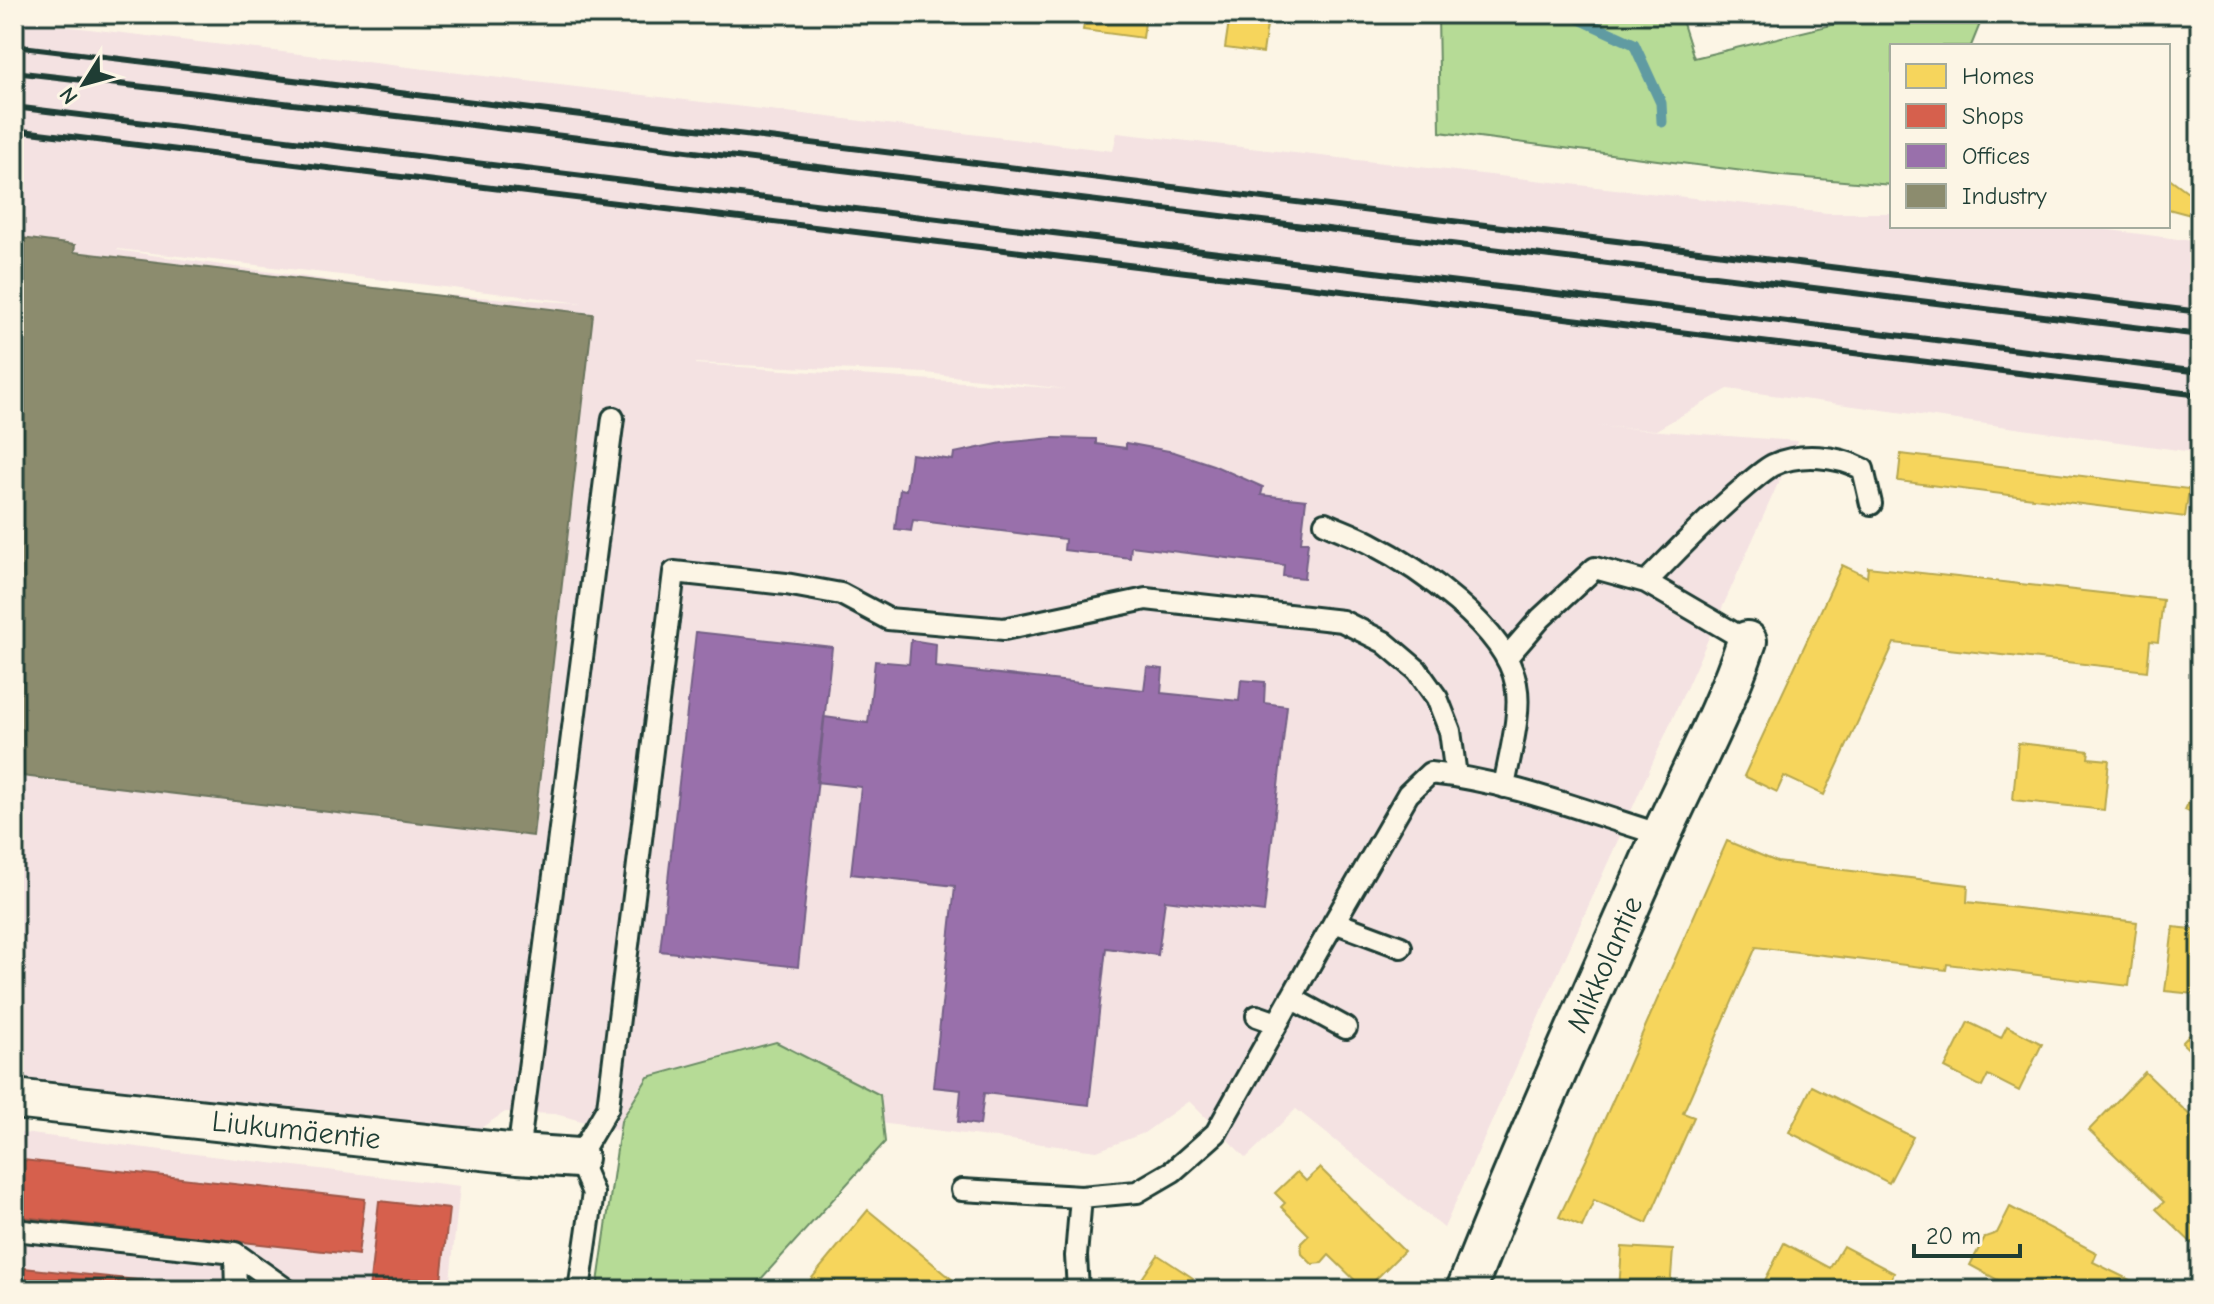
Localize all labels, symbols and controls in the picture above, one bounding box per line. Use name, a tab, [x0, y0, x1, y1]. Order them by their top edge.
north arrow	[44, 44, 124, 124]
legend	[1890, 44, 2170, 228]
text: Homes	[1962, 62, 2034, 90]
text: N	[54, 82, 84, 109]
text: Shops	[1962, 102, 2023, 130]
text: Offices	[1962, 142, 2030, 170]
text: Industry	[1962, 182, 2047, 210]
street label: Mikkolantie	[1559, 891, 1650, 1038]
street label: Liukumäentie	[210, 1103, 382, 1156]
scale bar	[1914, 1208, 2020, 1258]
text: 20 m	[1926, 1222, 1981, 1250]

